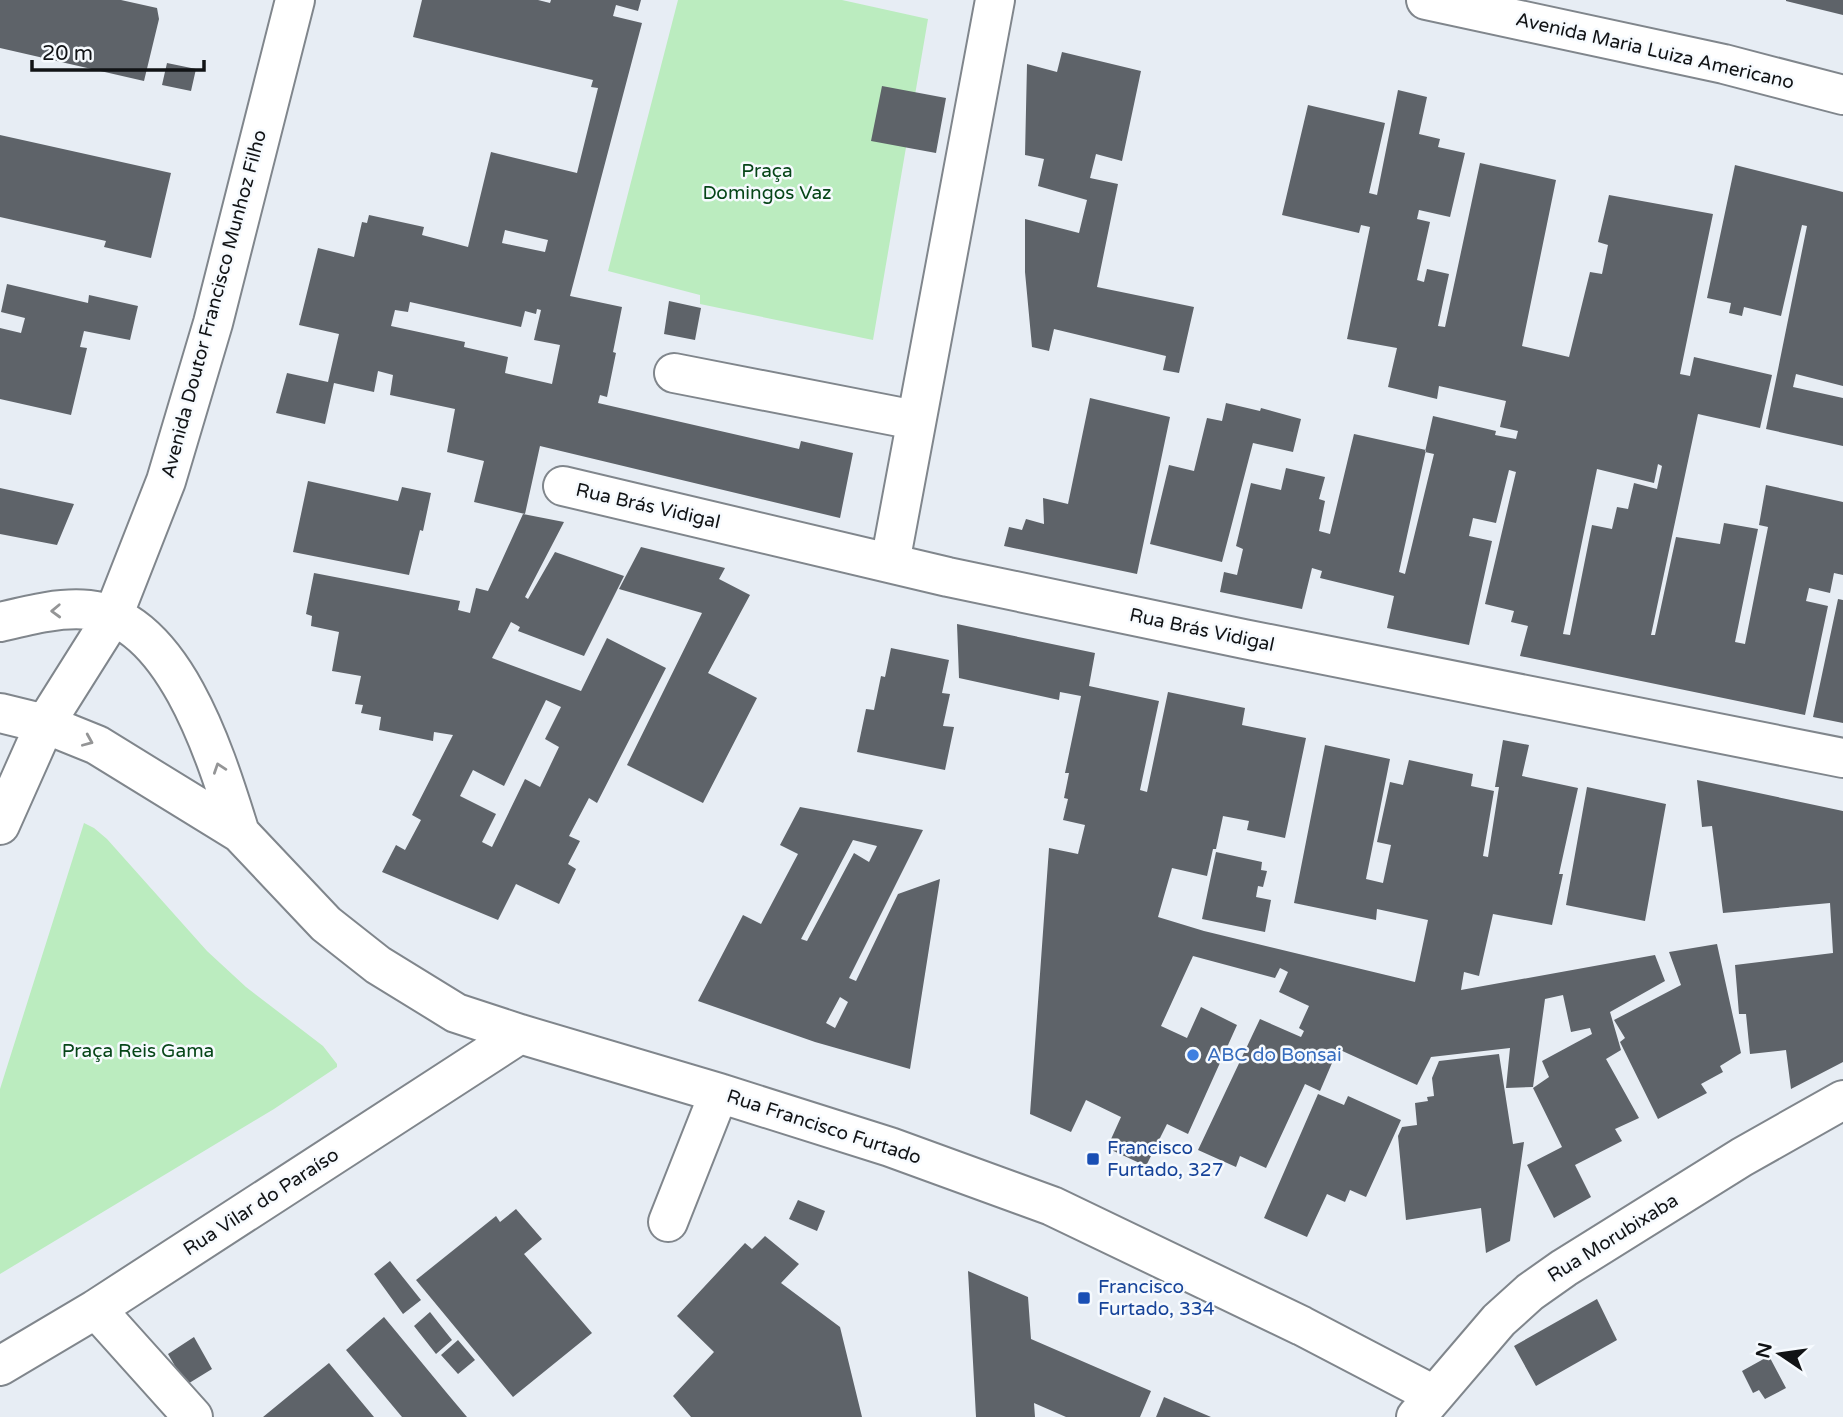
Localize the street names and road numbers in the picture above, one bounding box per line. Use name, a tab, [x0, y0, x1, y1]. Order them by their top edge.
street label: Avenida Maria Luiza Americano	[1514, 8, 1796, 94]
street label: Avenida Doutor Francisco Munhoz Filho	[157, 127, 271, 481]
street label: Rua Brás Vidigal	[574, 479, 722, 533]
street label: Rua Brás Vidigal	[1128, 604, 1276, 656]
street label: Rua Francisco Furtado	[724, 1085, 924, 1169]
street label: Rua Vilar do Paraíso	[179, 1144, 343, 1260]
street label: Rua Morubixaba	[1544, 1189, 1682, 1287]

